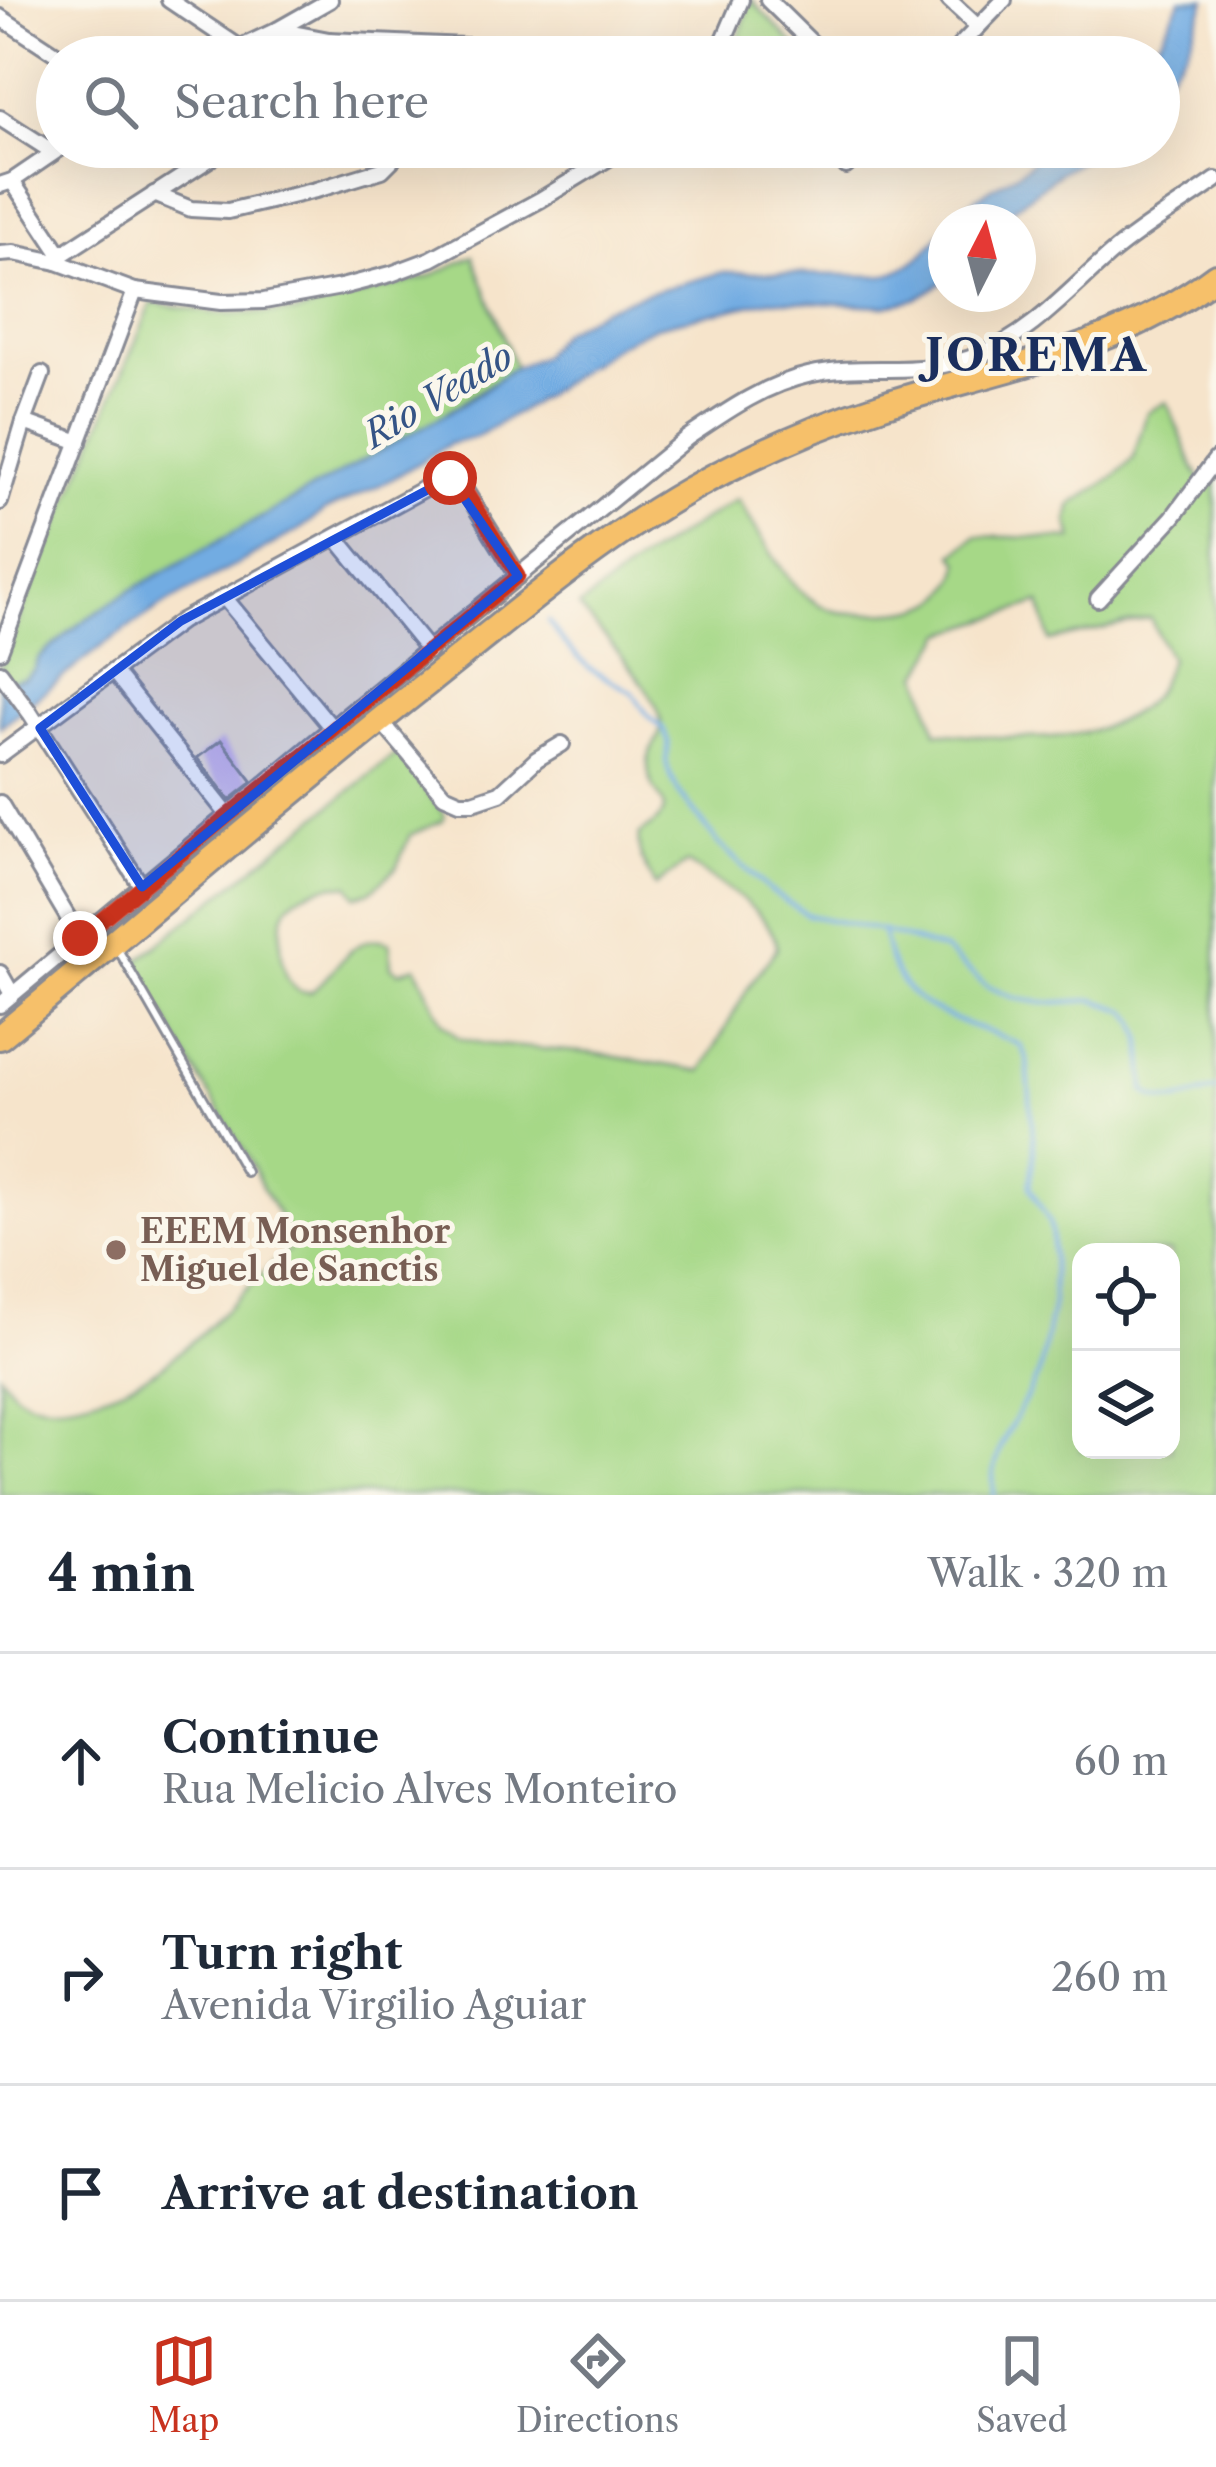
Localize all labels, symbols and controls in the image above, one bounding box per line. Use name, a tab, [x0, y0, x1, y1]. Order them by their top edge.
search box	[36, 36, 1180, 168]
icon: search	[78, 69, 144, 135]
text: Search here	[174, 74, 429, 130]
north arrow	[928, 204, 1036, 312]
district label: JOREMA	[918, 327, 1149, 383]
water label: Rio Veado	[353, 333, 520, 458]
route start	[423, 451, 477, 505]
route end	[53, 911, 107, 965]
place label: EEEM Monsenhor Miguel de Sanctis	[140, 1211, 450, 1290]
marker: EEEM Monsenhor Miguel de Sanctis	[103, 1237, 129, 1263]
map controls	[1072, 1243, 1180, 1459]
button: locate	[1072, 1243, 1180, 1351]
button: layers	[1072, 1351, 1180, 1459]
text: 4 min	[48, 1542, 195, 1604]
text: Walk · 320 m	[928, 1549, 1168, 1597]
text: Continue	[162, 1709, 379, 1765]
icon: ahead	[48, 1728, 114, 1794]
text: 60 m	[1074, 1737, 1168, 1785]
text: Rua Melicio Alves Monteiro	[162, 1765, 677, 1813]
text: Turn right	[162, 1925, 402, 1981]
icon: right	[48, 1944, 114, 2010]
text: 260 m	[1051, 1953, 1168, 2001]
text: Avenida Virgilio Aguiar	[162, 1981, 587, 2029]
icon: arrive	[48, 2160, 114, 2226]
text: Arrive at destination	[162, 2165, 639, 2221]
tab: Map	[148, 2328, 219, 2441]
tab: Directions	[516, 2328, 679, 2441]
tab: Saved	[976, 2328, 1068, 2441]

